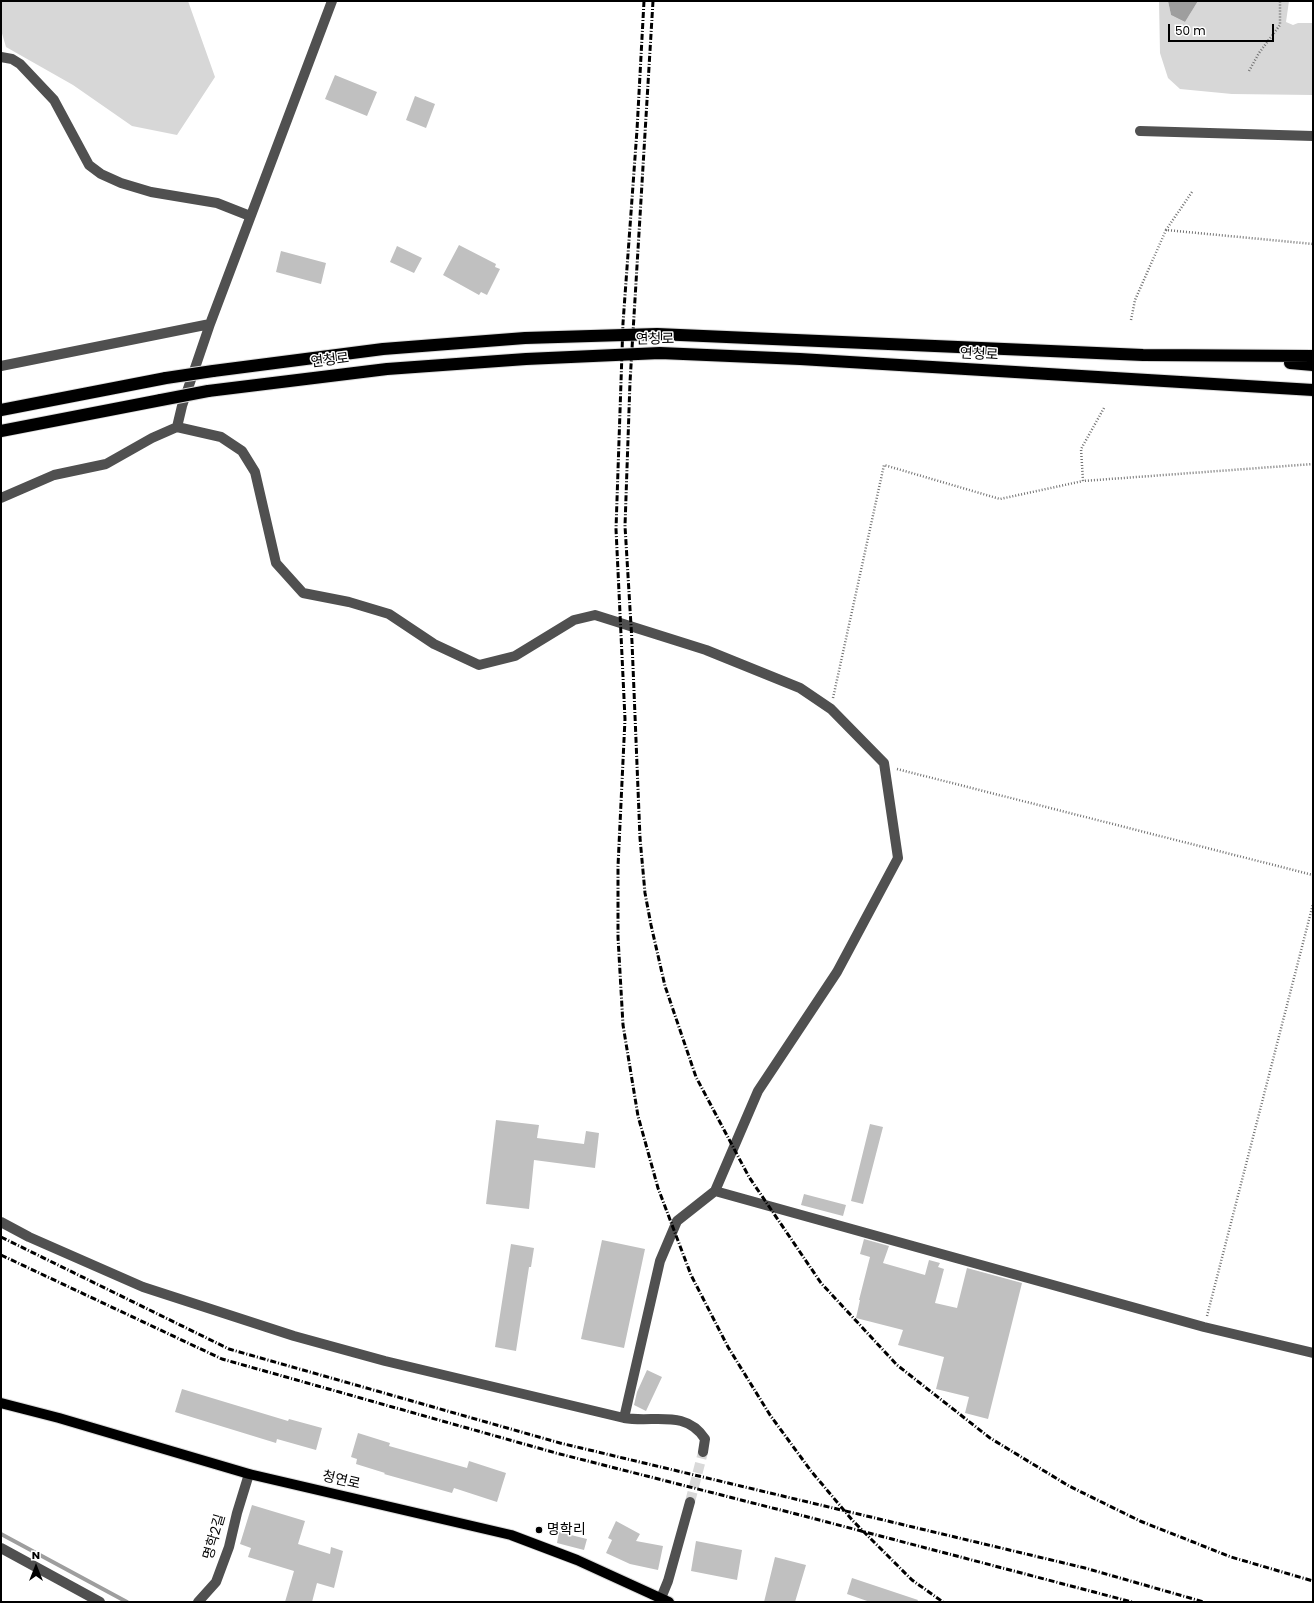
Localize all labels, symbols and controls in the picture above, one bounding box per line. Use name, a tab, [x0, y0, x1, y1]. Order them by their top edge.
scale bar	[1170, 16, 1276, 42]
text: 50 m	[1175, 22, 1206, 39]
street label: 연청로	[636, 331, 674, 349]
street label: 연청로	[959, 346, 999, 364]
street label: 연청로	[310, 350, 350, 372]
street label: 청연로	[320, 1468, 362, 1494]
street label: 명학2길	[200, 1512, 230, 1562]
place label: 명학리	[547, 1522, 586, 1538]
marker: 명학리	[534, 1525, 544, 1535]
north arrow	[16, 1547, 56, 1587]
text: N	[32, 1547, 40, 1563]

